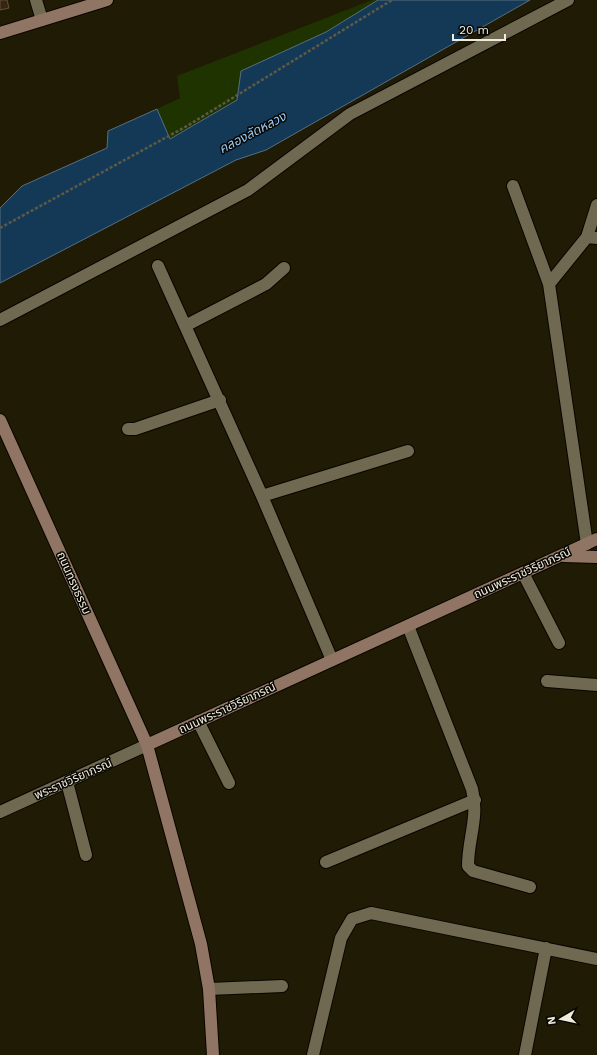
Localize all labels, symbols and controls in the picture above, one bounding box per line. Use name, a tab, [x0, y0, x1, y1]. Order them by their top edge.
scale bar	[453, 16, 505, 42]
text: 20 m	[459, 23, 489, 37]
water label: คลองลัดหลวง	[216, 108, 289, 156]
street label: ถนนพระราชวิริยาภรณ์	[471, 544, 573, 602]
street label: ถนนทรงธรรม	[54, 549, 94, 617]
street label: ถนนพระราชวิริยาภรณ์	[176, 679, 278, 737]
street label: พระราชวิริยาภรณ์	[32, 756, 114, 802]
north arrow	[541, 999, 581, 1039]
text: N	[545, 1015, 559, 1026]

